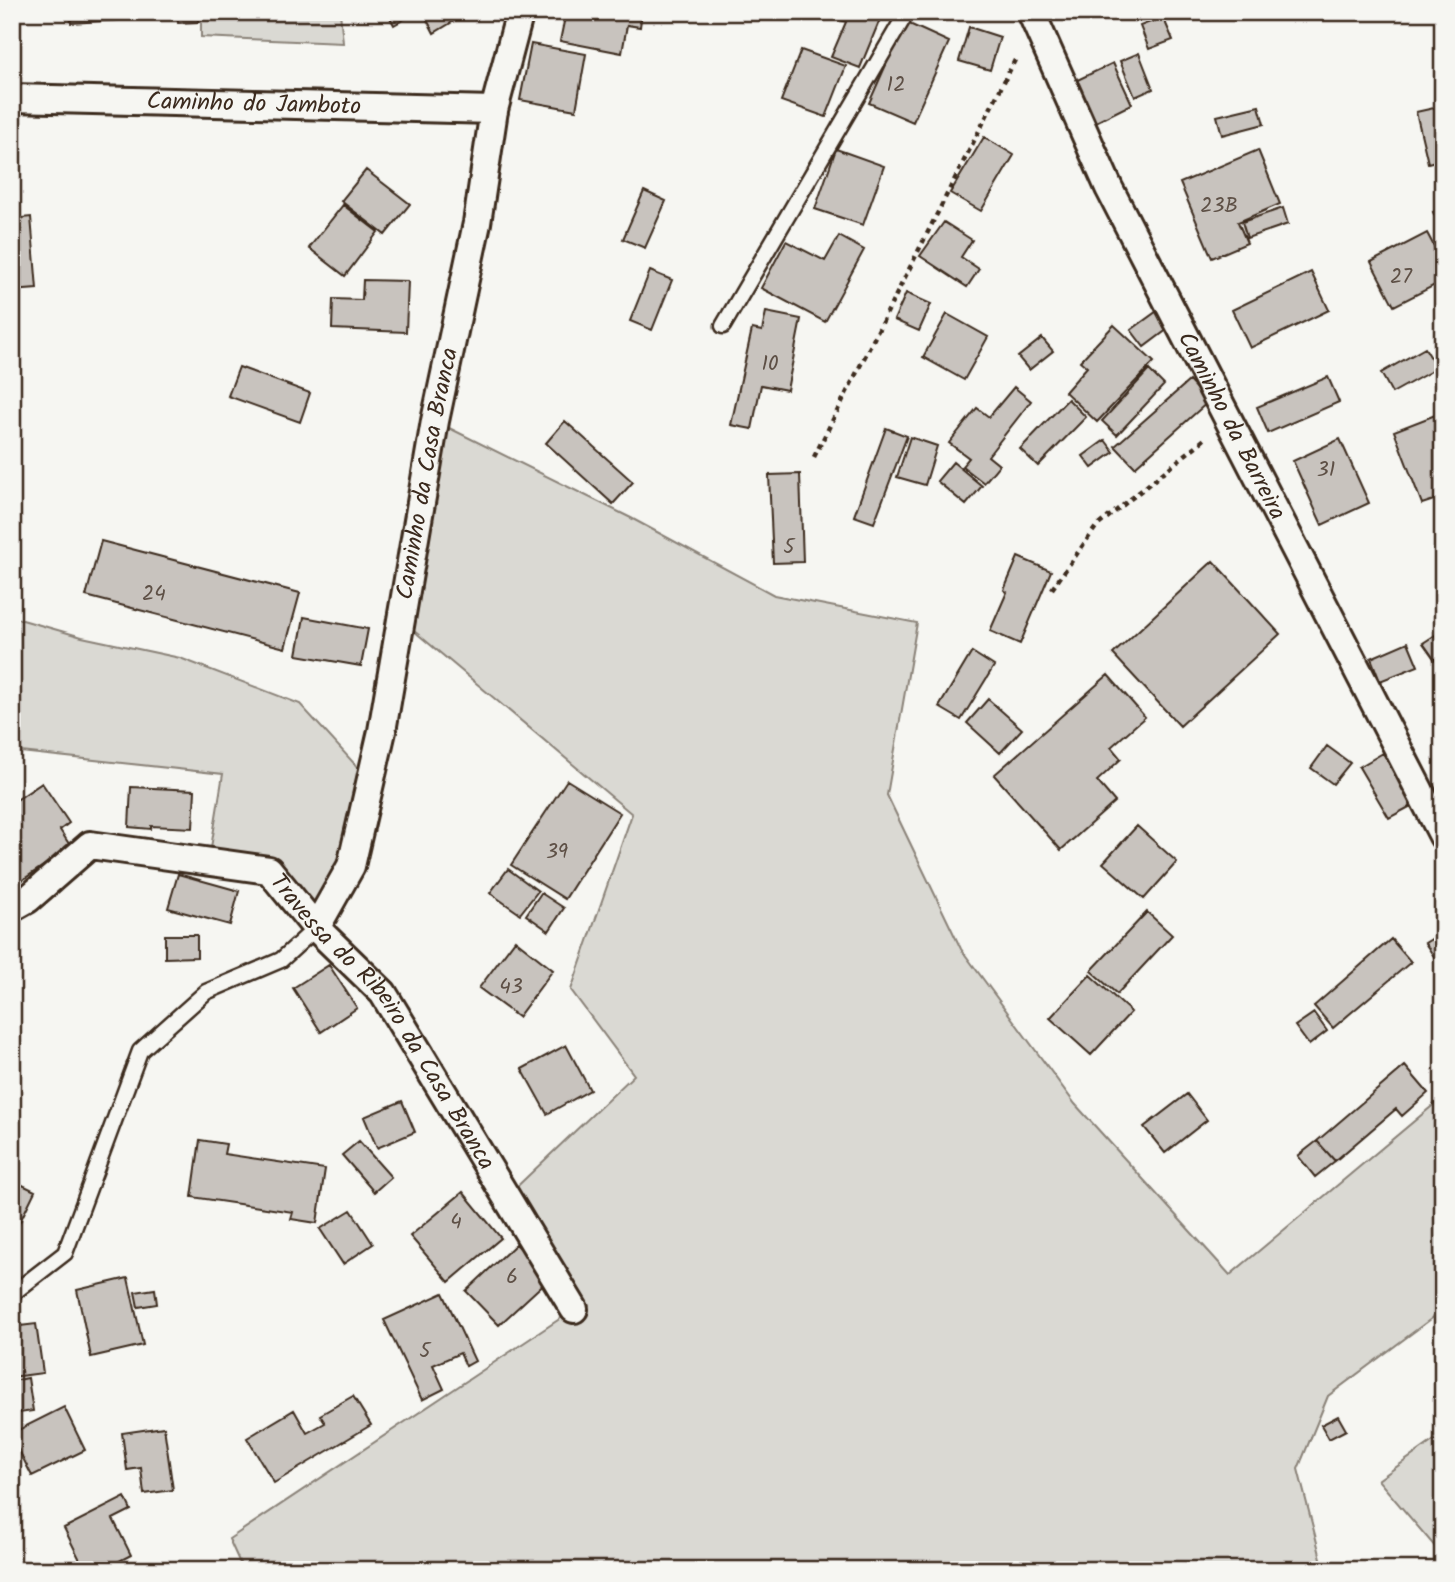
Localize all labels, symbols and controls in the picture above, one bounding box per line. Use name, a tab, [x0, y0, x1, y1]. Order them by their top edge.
house number: 12	[887, 69, 905, 102]
street label: Caminho do Jamboto	[146, 82, 362, 126]
house number: 23B	[1200, 190, 1238, 223]
house number: 27	[1390, 261, 1413, 294]
street label: Caminho da Barreira	[1167, 324, 1296, 527]
street label: Caminho da Casa Branca	[385, 344, 470, 603]
house number: 10	[761, 348, 779, 381]
house number: 31	[1317, 454, 1335, 487]
house number: 5	[783, 531, 796, 564]
house number: 24	[142, 578, 166, 611]
house number: 39	[546, 836, 568, 869]
street label: Travessa do Ribeiro da Casa Branca	[260, 865, 505, 1178]
house number: 43	[499, 971, 523, 1004]
house number: 4	[450, 1206, 462, 1239]
house number: 6	[506, 1261, 518, 1294]
house number: 5	[419, 1335, 432, 1368]

